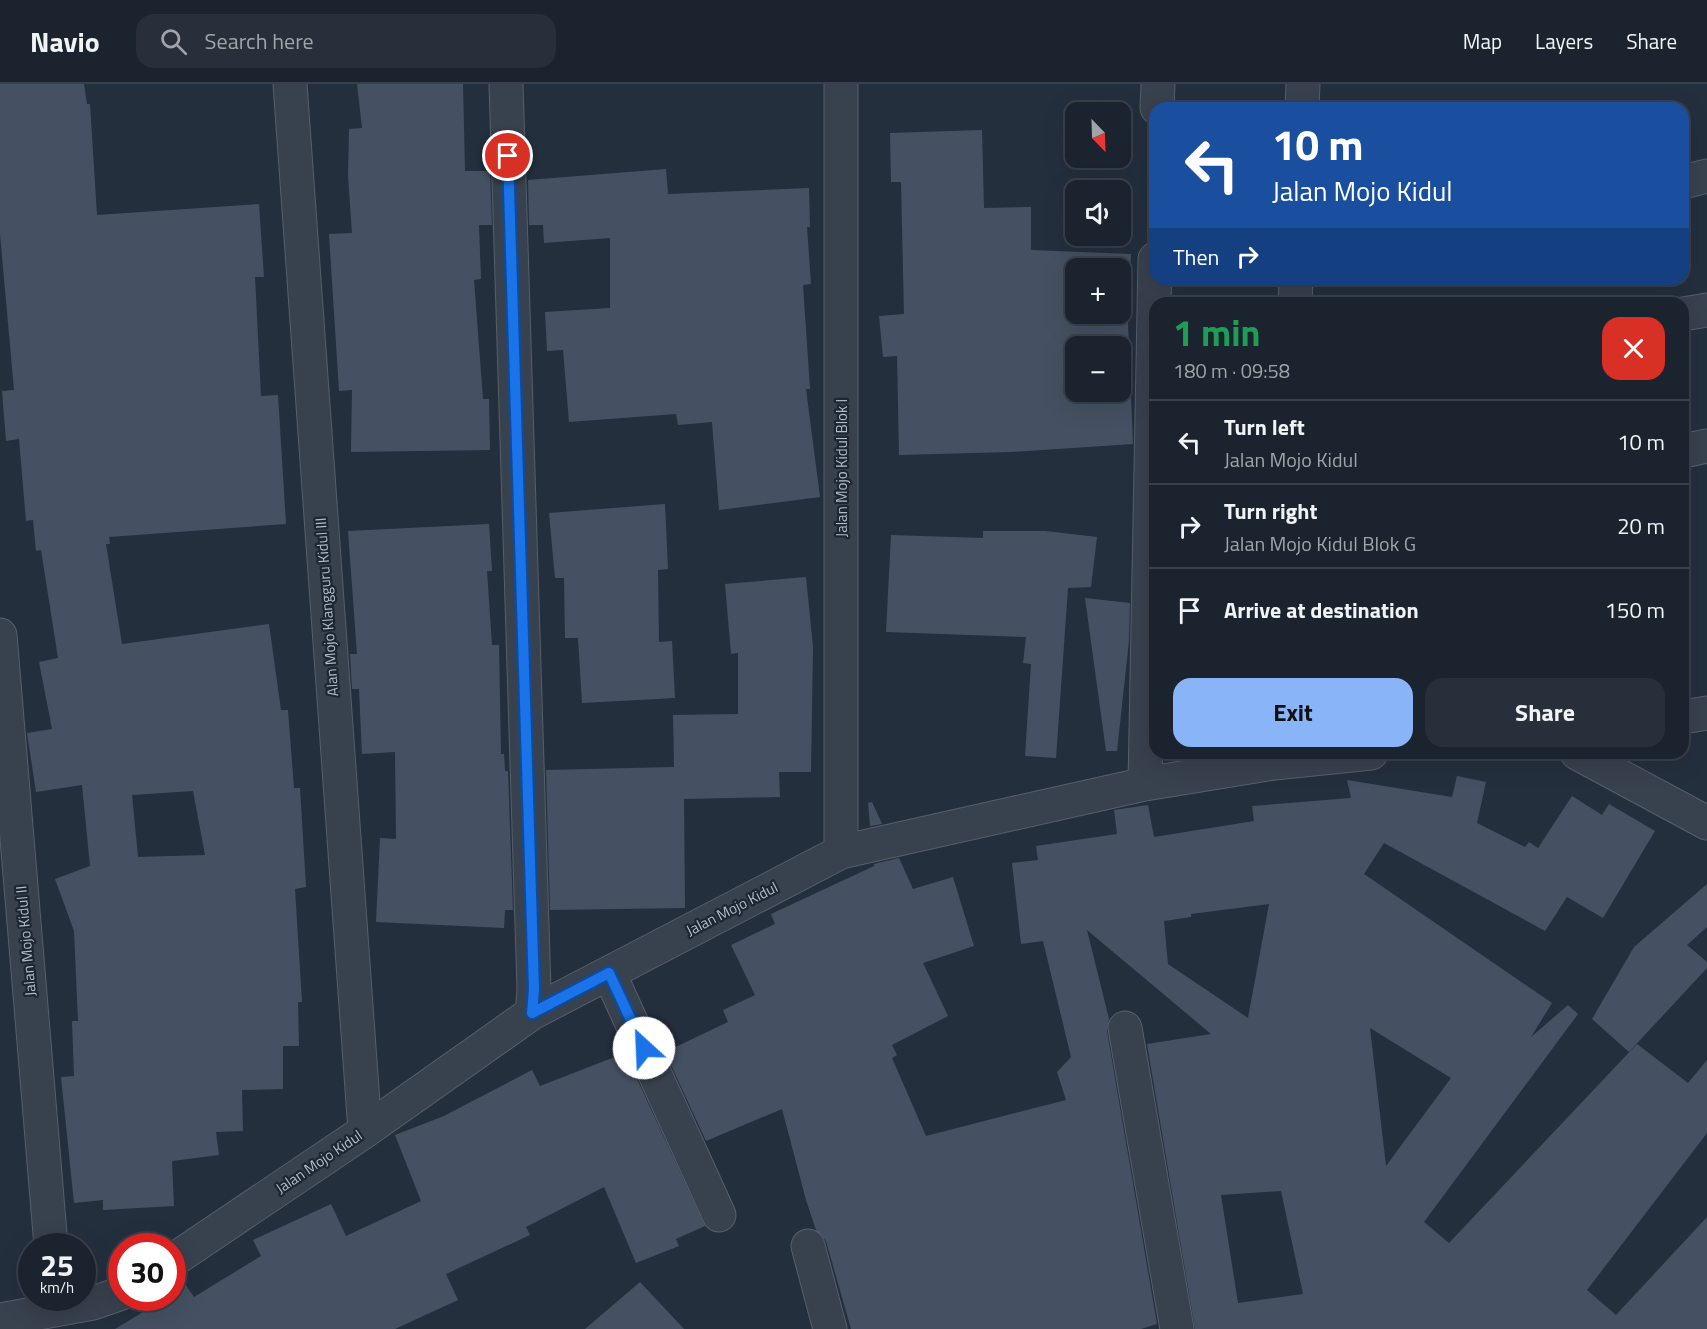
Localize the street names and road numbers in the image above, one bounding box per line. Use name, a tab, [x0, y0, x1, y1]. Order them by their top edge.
street label: Jalan Mojo Kidul Blok I	[830, 399, 853, 537]
street label: Alan Mojo Klangguru Kidul III	[309, 517, 344, 697]
street label: Jalan Mojo Kidul	[682, 876, 782, 942]
street label: Jalan Mojo Kidul II	[9, 885, 42, 997]
street label: Jalan Mojo Kidul	[271, 1124, 367, 1199]

